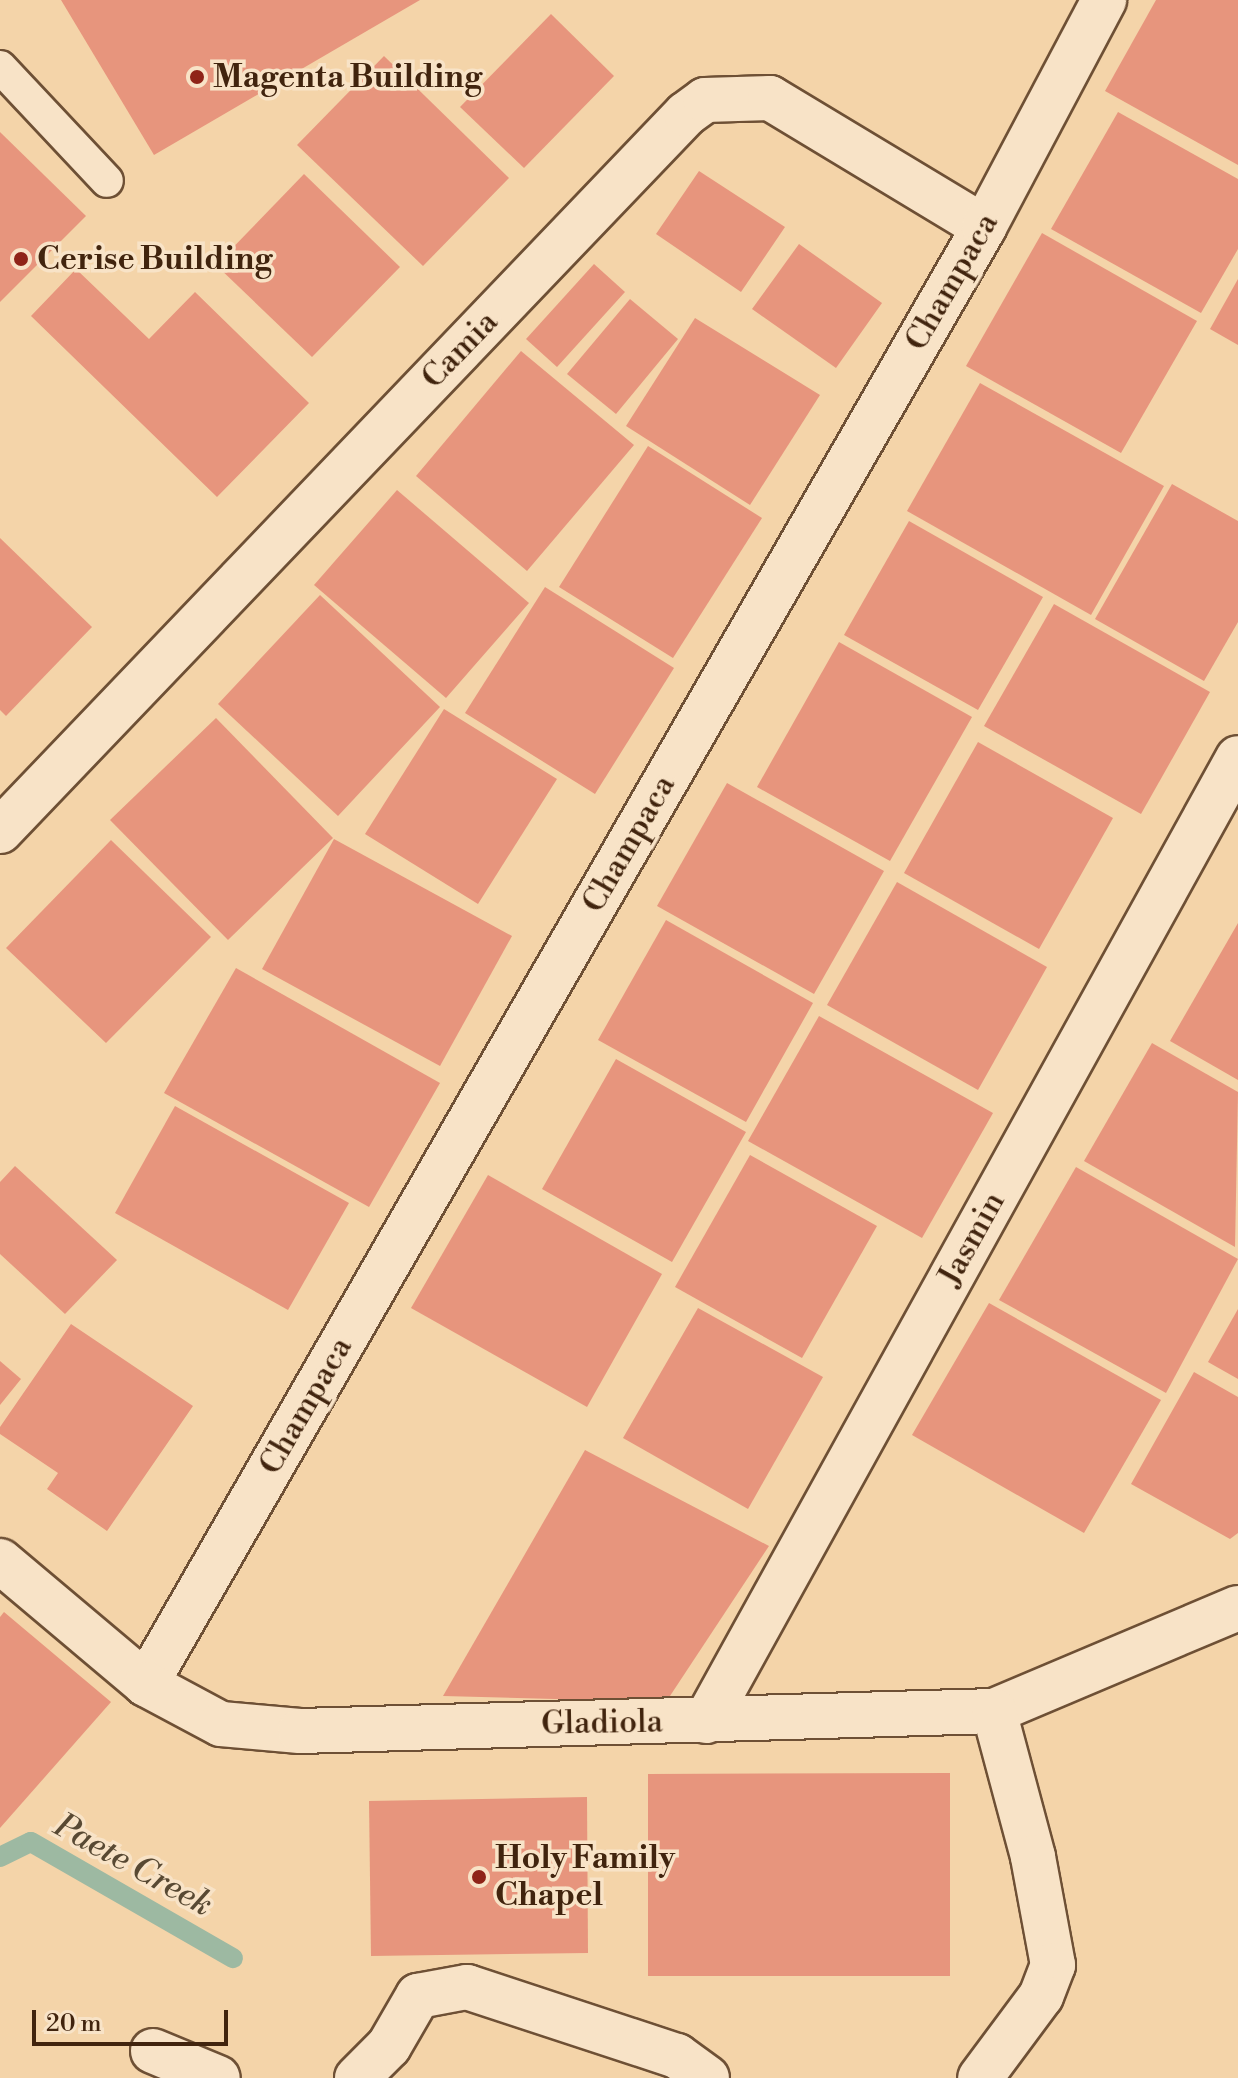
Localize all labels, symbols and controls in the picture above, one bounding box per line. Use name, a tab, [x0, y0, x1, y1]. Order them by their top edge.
place label: Magenta Building	[213, 58, 482, 96]
marker: Magenta Building	[188, 68, 206, 86]
street label: Champaca	[897, 206, 1007, 358]
place label: Cerise Building	[37, 240, 272, 278]
marker: Cerise Building	[12, 250, 30, 268]
street label: Camia	[414, 303, 506, 397]
street label: Champaca	[574, 768, 684, 920]
street label: Jasmin	[931, 1185, 1013, 1293]
street label: Champaca	[251, 1330, 361, 1482]
street label: Gladiola	[541, 1703, 663, 1743]
water label: Paete Creek	[47, 1806, 219, 1926]
place label: Holy Family Chapel	[495, 1840, 675, 1915]
marker: Holy Family Chapel	[470, 1868, 488, 1886]
scale bar	[36, 1994, 232, 2044]
text: 20 m	[46, 2009, 102, 2039]

